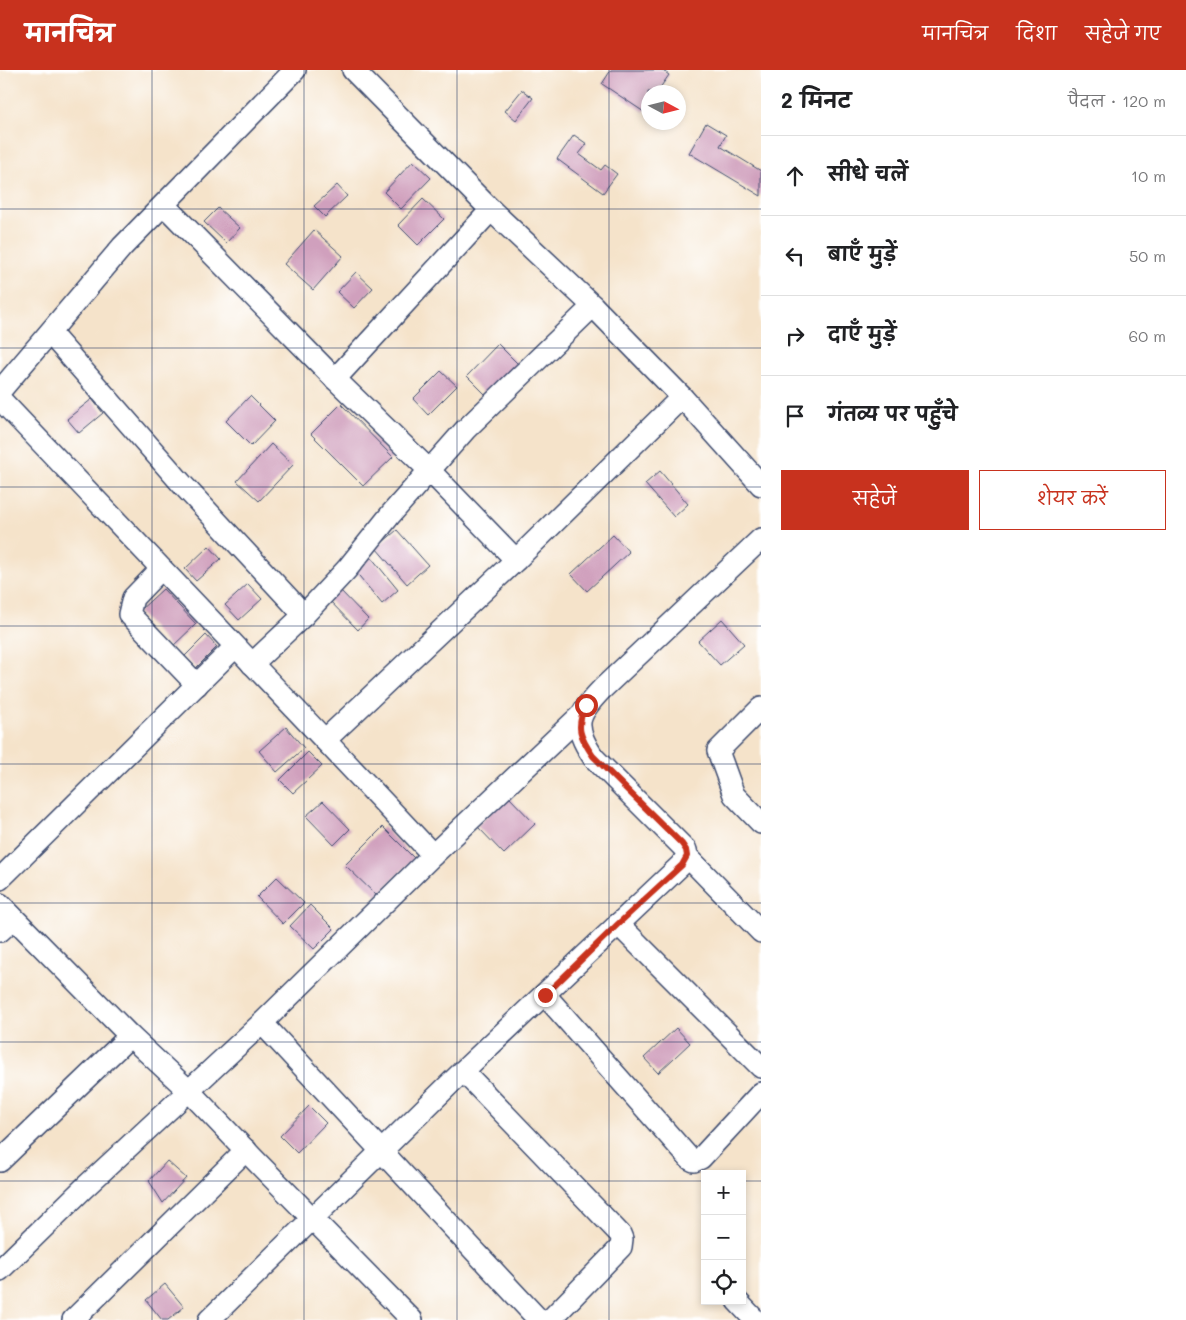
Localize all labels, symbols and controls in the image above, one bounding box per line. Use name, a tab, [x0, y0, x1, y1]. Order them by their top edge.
text: मानचित्र	[25, 17, 114, 48]
text: मानचित्र	[922, 21, 988, 45]
text: दिशा	[1016, 21, 1057, 45]
text: सहेजे गए	[1085, 21, 1161, 45]
north arrow	[641, 85, 686, 130]
text: 2 मिनट	[781, 86, 851, 113]
text: पैदल · 120 m	[1068, 90, 1166, 111]
text: सीधे चलें	[828, 161, 908, 186]
icon: ahead	[781, 162, 809, 190]
text: 10 m	[1131, 165, 1166, 186]
text: बाएँ मुड़ें	[828, 241, 897, 266]
icon: left	[781, 242, 809, 270]
text: 50 m	[1129, 245, 1166, 266]
text: दाएँ मुड़ें	[828, 321, 896, 346]
icon: right	[781, 322, 809, 350]
text: 60 m	[1129, 325, 1166, 346]
text: गंतव्य पर पहुँचे	[828, 401, 957, 426]
icon: arrive	[781, 402, 809, 430]
button: सहेजें	[781, 470, 969, 530]
button: शेयर करें	[979, 470, 1166, 530]
route start	[575, 694, 598, 717]
route end	[534, 984, 557, 1007]
map controls	[701, 1170, 746, 1305]
button: +	[701, 1170, 746, 1215]
button: −	[701, 1215, 746, 1260]
button: locate	[701, 1260, 746, 1305]

